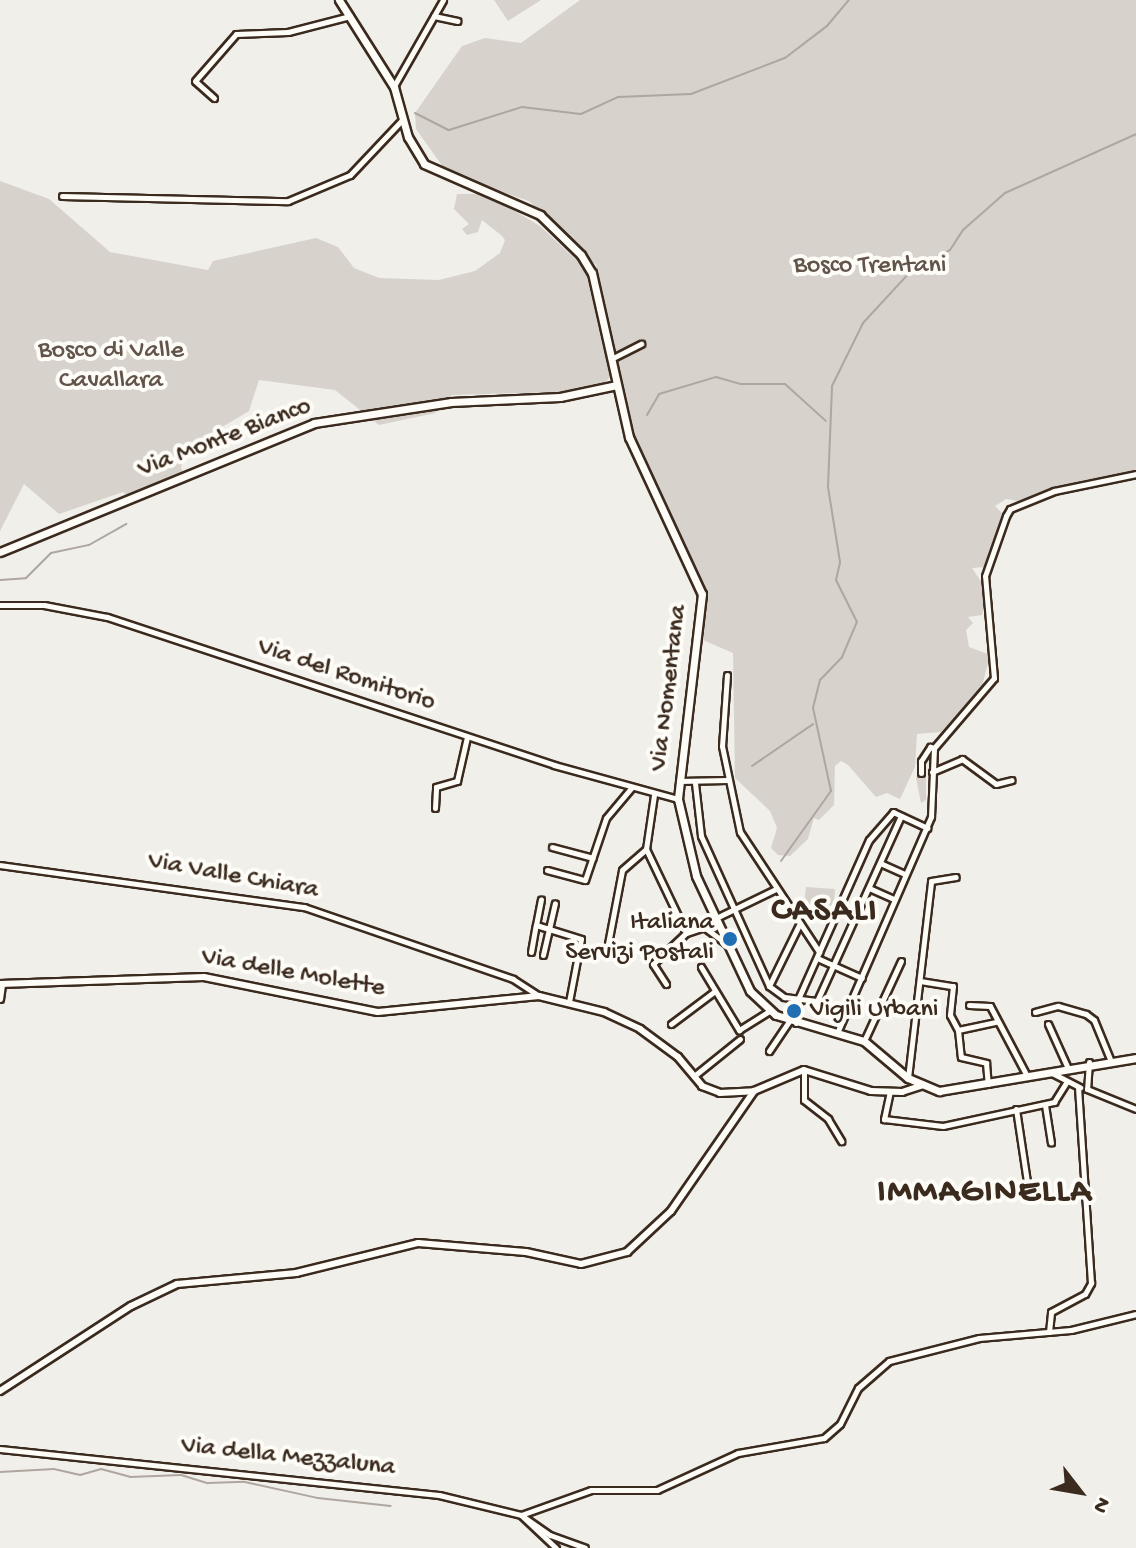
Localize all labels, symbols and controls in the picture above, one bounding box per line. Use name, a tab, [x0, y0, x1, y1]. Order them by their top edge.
park label: Bosco Trentani	[794, 251, 946, 283]
park label: Bosco di Valle Cavallara	[38, 336, 184, 398]
street label: Via Monte Bianco	[134, 392, 316, 486]
street label: Via Nomentana	[644, 603, 696, 773]
street label: Via del Romitorio	[253, 633, 439, 719]
street label: Via Valle Chiara	[145, 847, 321, 907]
district label: CASALI	[772, 893, 878, 933]
place label: Italiana Servizi Postali	[565, 908, 714, 970]
marker: Italiana Servizi Postali	[721, 930, 739, 948]
street label: Via delle Molette	[199, 943, 387, 1005]
place label: Vigili Urbani	[810, 995, 938, 1027]
marker: Vigili Urbani	[785, 1002, 803, 1020]
district label: IMMAGINELLA	[877, 1174, 1093, 1214]
street label: Via della Mezzaluna	[179, 1431, 397, 1485]
north arrow	[1040, 1452, 1120, 1532]
text: N	[1086, 1492, 1115, 1517]

